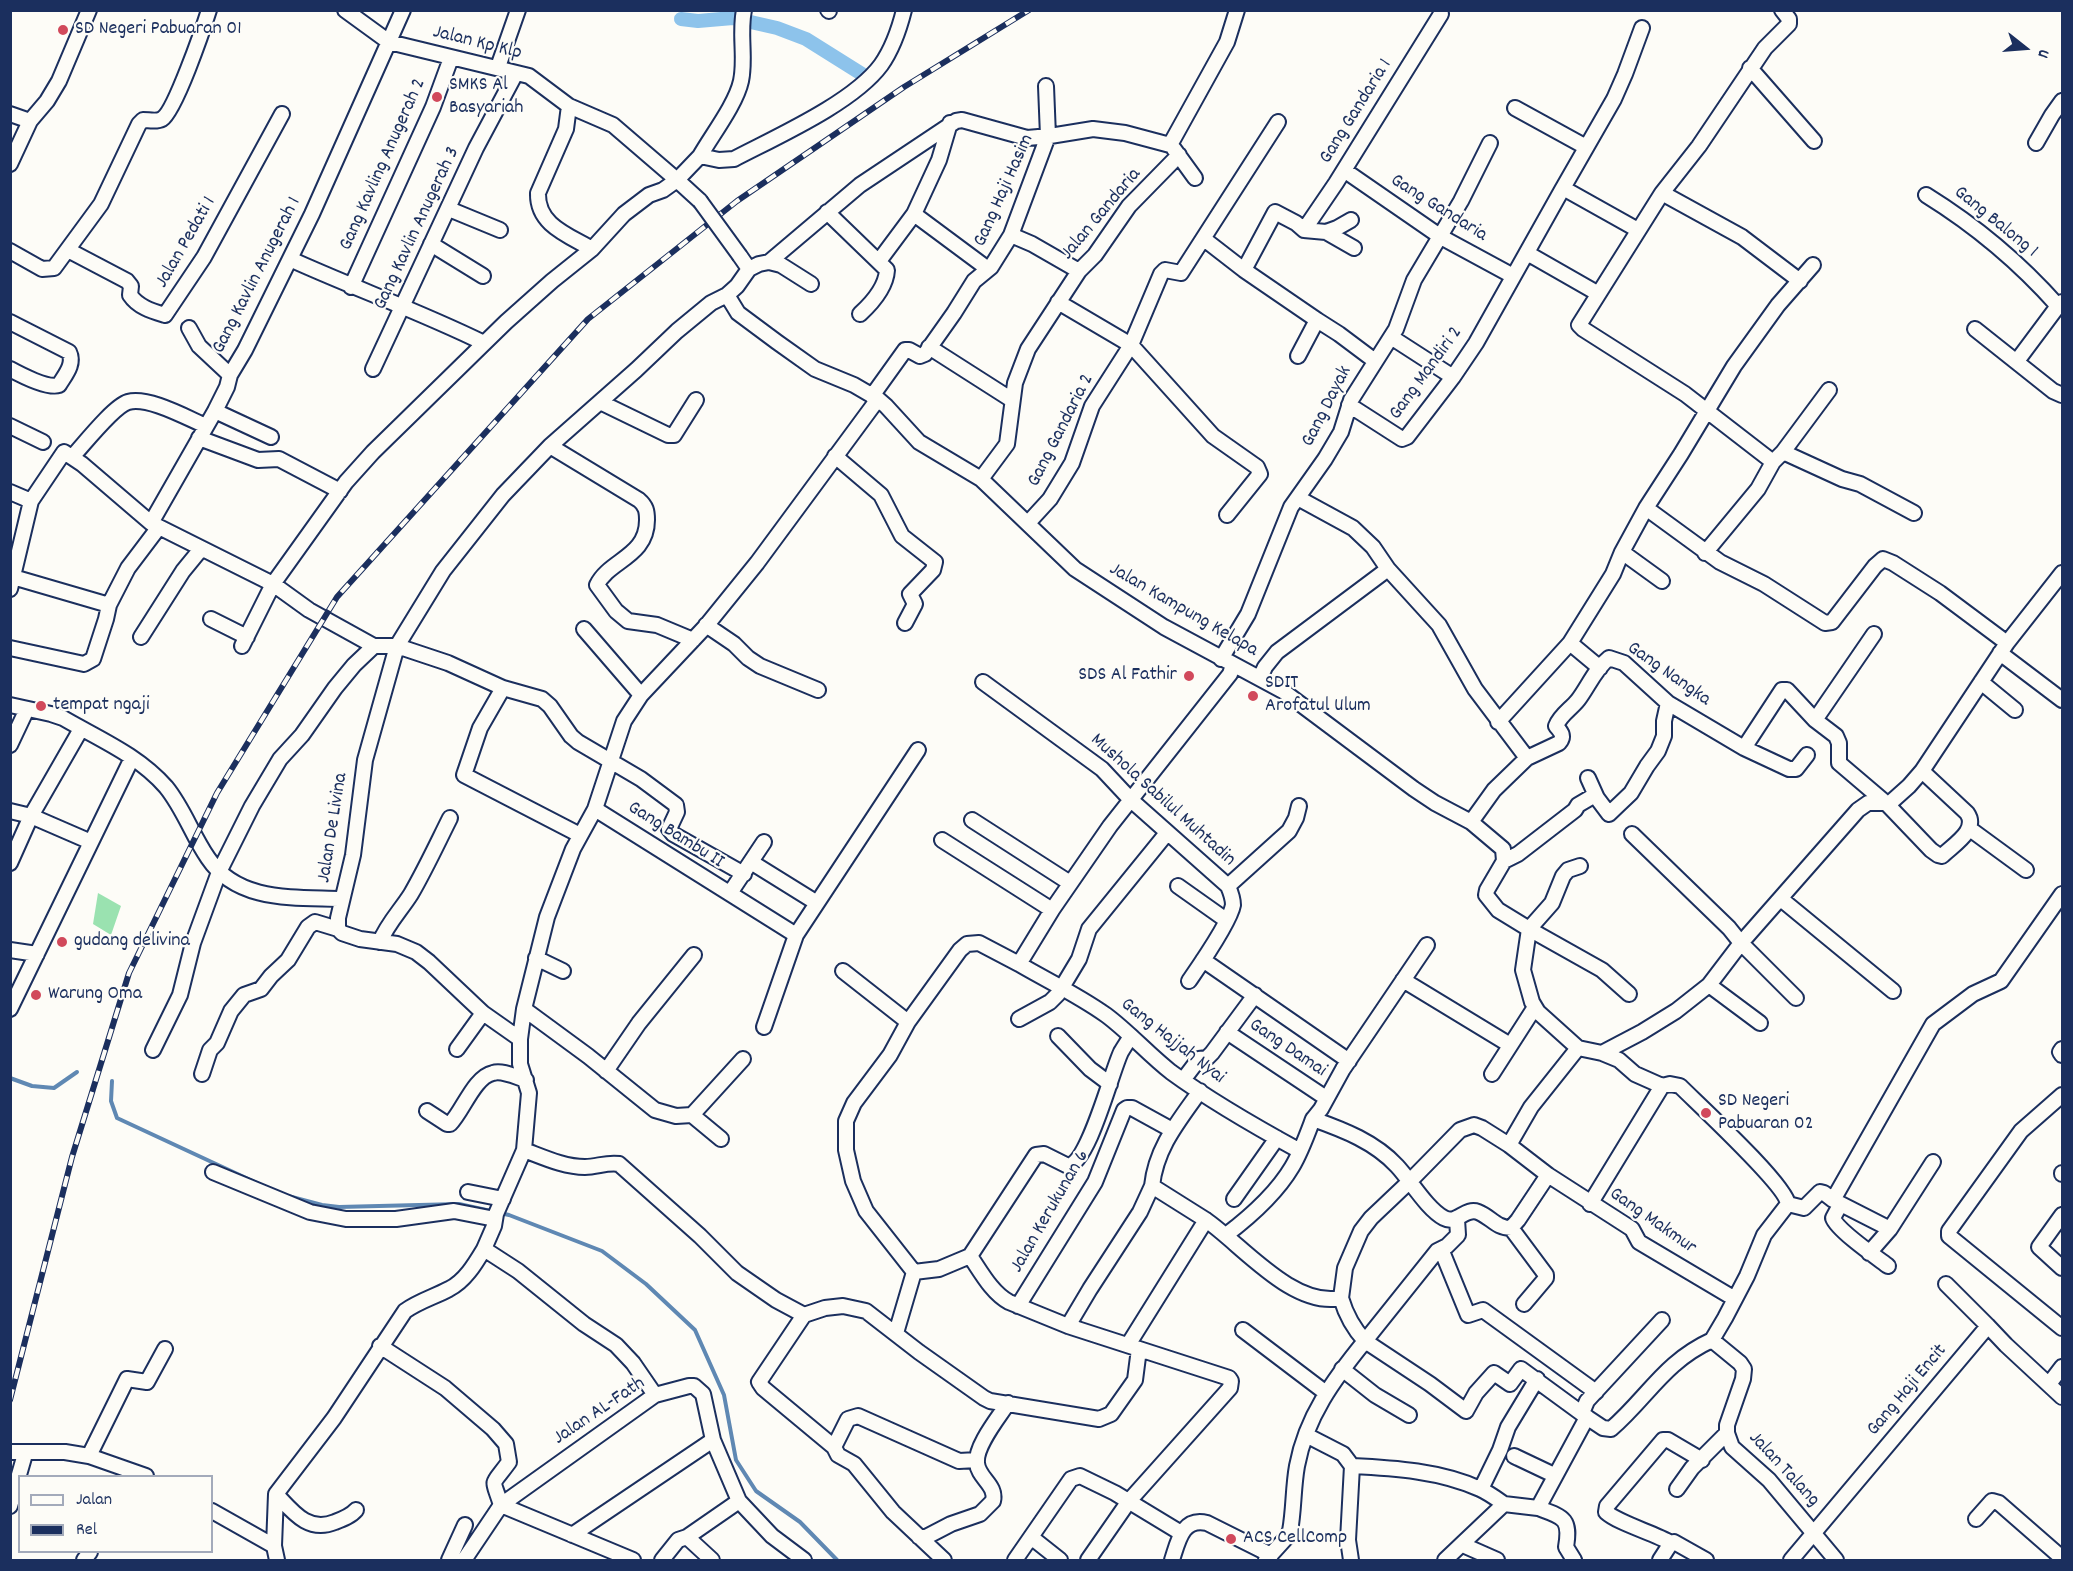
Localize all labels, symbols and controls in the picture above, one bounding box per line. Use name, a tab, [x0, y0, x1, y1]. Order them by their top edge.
place label: SD Negeri Pabuaran 01	[75, 18, 242, 42]
north arrow	[1995, 18, 2055, 78]
street label: Jalan Kp Klp	[430, 21, 524, 67]
marker: SD Negeri Pabuaran 01	[56, 23, 70, 37]
text: U	[2031, 46, 2055, 60]
street label: Gang Gandaria 1	[1315, 55, 1399, 169]
place label: SMKS Al Basyariah	[449, 74, 523, 121]
street label: Gang Kavling Anugerah 2	[335, 75, 433, 255]
marker: SMKS Al Basyariah	[430, 90, 444, 104]
street label: Gang Haji Hasim	[970, 131, 1040, 251]
street label: Gang Kavlin Anugerah 3	[370, 144, 466, 314]
street label: Jalan Gandaria	[1057, 164, 1147, 266]
street label: Gang Gandaria	[1385, 170, 1491, 248]
street label: Gang Balong 1	[1948, 182, 2042, 264]
street label: Jalan Pedati 1	[151, 193, 223, 293]
street label: Gang Kavlin Anugerah 1	[208, 194, 308, 358]
street label: Gang Mandiri 2	[1385, 323, 1469, 425]
street label: Gang Dayak	[1297, 363, 1359, 451]
street label: Gang Gandaria 2	[1023, 371, 1101, 491]
street label: Jalan Kampung Kelapa	[1104, 559, 1262, 663]
street label: Gang Nangka	[1621, 637, 1715, 713]
place label: SDS Al Fathir	[1078, 664, 1177, 688]
marker: SDS Al Fathir	[1182, 669, 1196, 683]
place label: SDIT Arofatul Ulum	[1265, 672, 1371, 719]
marker: SDIT Arofatul Ulum	[1246, 689, 1260, 703]
place label: tempat ngaji	[53, 694, 150, 718]
marker: tempat ngaji	[34, 699, 48, 713]
street label: Mushola Sabilul Muhtadin	[1084, 729, 1240, 873]
street label: Jalan De Livina	[313, 771, 355, 885]
street label: Gang Bambu II	[622, 797, 728, 875]
place label: gudang delivina	[74, 930, 190, 954]
marker: gudang delivina	[55, 935, 69, 949]
place label: Warung Oma	[48, 983, 142, 1007]
marker: Warung Oma	[29, 988, 43, 1002]
street label: Gang Hajjah Nyai	[1115, 994, 1229, 1090]
street label: Gang Damai	[1244, 1014, 1330, 1084]
place label: SD Negeri Pabuaran 02	[1718, 1090, 1813, 1137]
marker: SD Negeri Pabuaran 02	[1699, 1106, 1713, 1120]
street label: Jalan Kerukunan 6	[1006, 1146, 1096, 1278]
street label: Gang Makmur	[1604, 1183, 1700, 1261]
street label: Gang Haji Encit	[1863, 1340, 1953, 1442]
street label: Jalan AL-Fath	[550, 1373, 650, 1451]
street label: Jalan Talang	[1742, 1427, 1824, 1513]
legend	[18, 1475, 213, 1553]
text: Jalan	[76, 1488, 112, 1513]
text: Rel	[76, 1518, 97, 1543]
place label: ACS CellComp	[1243, 1527, 1347, 1551]
marker: ACS CellComp	[1224, 1532, 1238, 1546]

